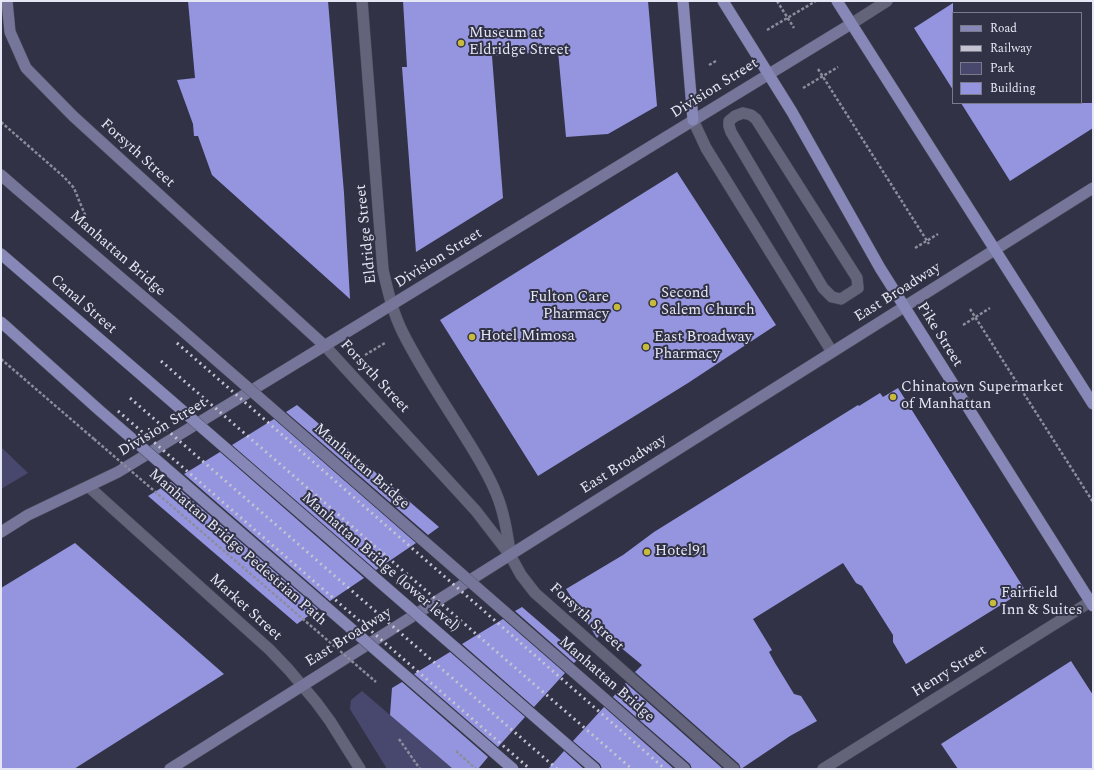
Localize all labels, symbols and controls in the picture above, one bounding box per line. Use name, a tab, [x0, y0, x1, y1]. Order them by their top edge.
legend	[952, 12, 1082, 104]
text: Road	[990, 19, 1017, 38]
place label: Museum at Eldridge Street	[469, 25, 569, 60]
marker: Museum at Eldridge Street	[456, 38, 466, 48]
text: Railway	[990, 39, 1032, 58]
street label: Division Street	[668, 55, 762, 123]
text: Park	[990, 59, 1015, 78]
text: Building	[990, 79, 1036, 98]
street label: Forsyth Street	[96, 116, 178, 192]
street label: Eldridge Street	[353, 183, 381, 285]
street label: Manhattan Bridge	[65, 207, 169, 301]
street label: Division Street	[392, 225, 486, 293]
street label: East Broadway	[852, 259, 944, 327]
street label: Canal Street	[46, 271, 120, 339]
place label: Second Salem Church	[661, 285, 755, 320]
place label: Fulton Care Pharmacy	[530, 289, 609, 324]
marker: Second Salem Church	[648, 298, 658, 308]
street label: Pike Street	[912, 299, 966, 371]
marker: Fulton Care Pharmacy	[612, 302, 622, 312]
place label: Hotel Mimosa	[480, 328, 575, 346]
place label: East Broadway Pharmacy	[654, 329, 752, 364]
marker: Hotel Mimosa	[467, 332, 477, 342]
street label: Forsyth Street	[335, 337, 413, 417]
marker: East Broadway Pharmacy	[641, 342, 651, 352]
place label: Chinatown Supermarket of Manhattan	[901, 379, 1063, 414]
marker: Chinatown Supermarket of Manhattan	[888, 392, 898, 402]
street label: Division Street	[116, 395, 210, 461]
street label: Manhattan Bridge	[309, 420, 413, 514]
street label: East Broadway	[578, 431, 670, 499]
street label: Manhattan Bridge Pedestrian Path	[144, 466, 330, 630]
street label: Manhattan Bridge (lower level)	[297, 489, 463, 637]
place label: Hotel91	[655, 543, 707, 561]
marker: Hotel91	[642, 547, 652, 557]
street label: Market Street	[205, 571, 285, 645]
street label: Forsyth Street	[545, 580, 627, 656]
place label: Fairfield Inn & Suites	[1001, 585, 1082, 620]
marker: Fairfield Inn & Suites	[988, 598, 998, 608]
street label: East Broadway	[303, 604, 395, 672]
street label: Manhattan Bridge	[554, 633, 658, 727]
street label: Henry Street	[909, 642, 991, 702]

